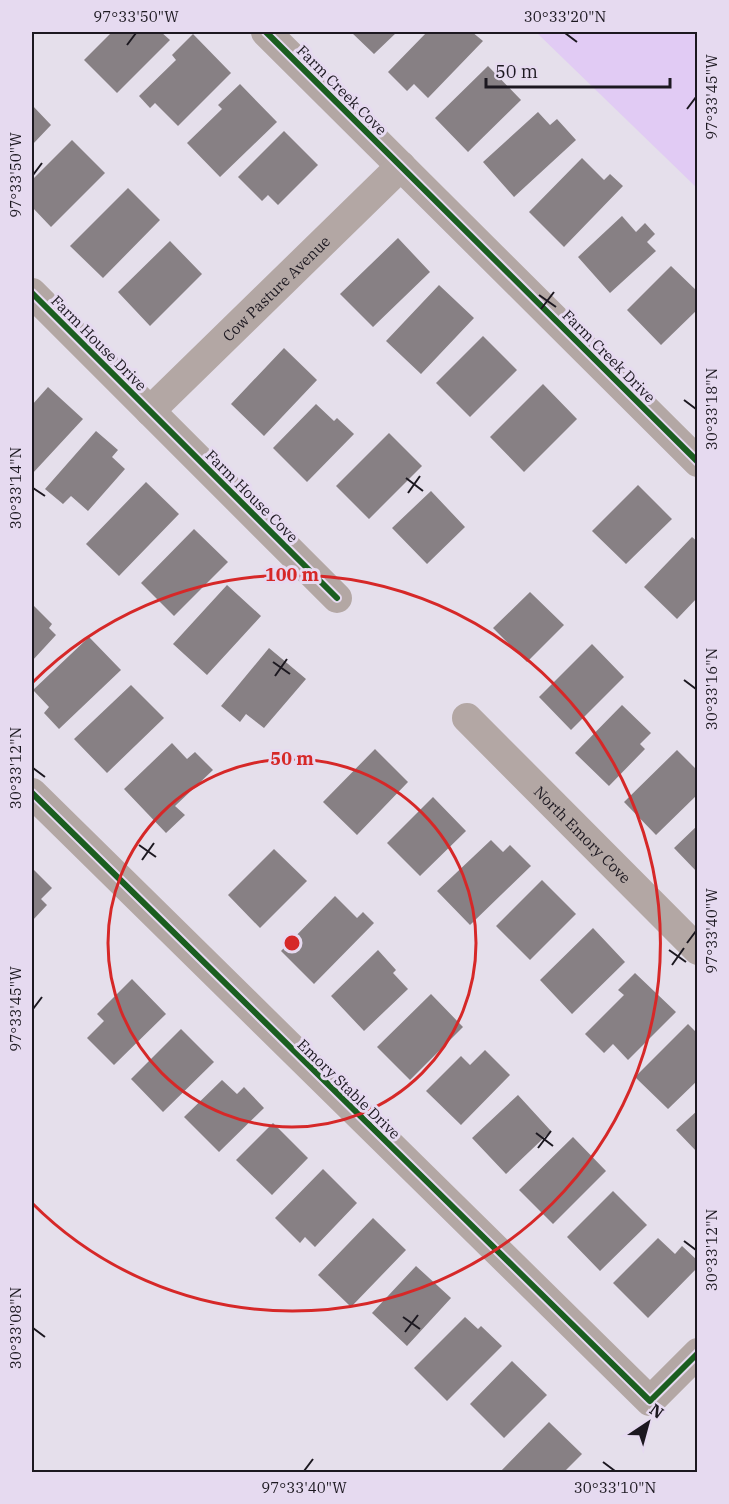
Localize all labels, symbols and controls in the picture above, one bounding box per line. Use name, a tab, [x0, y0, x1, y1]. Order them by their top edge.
text: 97°33'50"W	[93, 7, 179, 26]
text: 30°33'20"N	[524, 7, 606, 26]
street label: Farm Creek Cove	[293, 41, 391, 139]
scale bar	[486, 51, 670, 89]
text: 97°33'45"W	[702, 54, 721, 140]
text: 50 m	[495, 60, 538, 83]
text: 97°33'50"W	[6, 132, 25, 218]
street label: Cow Pasture Avenue	[218, 231, 334, 345]
street label: Farm House Drive	[47, 291, 151, 395]
street label: Farm Creek Drive	[559, 306, 659, 406]
text: 30°33'18"N	[702, 368, 721, 450]
street label: Farm House Cove	[202, 446, 302, 546]
text: 30°33'14"N	[6, 447, 25, 529]
text: 100 m	[265, 563, 320, 586]
text: 30°33'16"N	[702, 648, 721, 730]
text: 30°33'12"N	[6, 727, 25, 809]
text: 50 m	[270, 747, 314, 770]
street label: North Emory Cove	[530, 782, 635, 887]
text: 97°33'40"W	[702, 888, 721, 974]
centre of rings	[282, 933, 302, 953]
text: 97°33'45"W	[6, 966, 25, 1052]
street label: Emory Stable Drive	[293, 1035, 405, 1143]
text: 30°33'12"N	[702, 1209, 721, 1291]
text: 30°33'08"N	[6, 1287, 25, 1369]
north arrow	[618, 1393, 678, 1453]
text: N	[646, 1399, 668, 1423]
text: 97°33'40"W	[261, 1478, 347, 1497]
text: 30°33'10"N	[574, 1478, 656, 1497]

